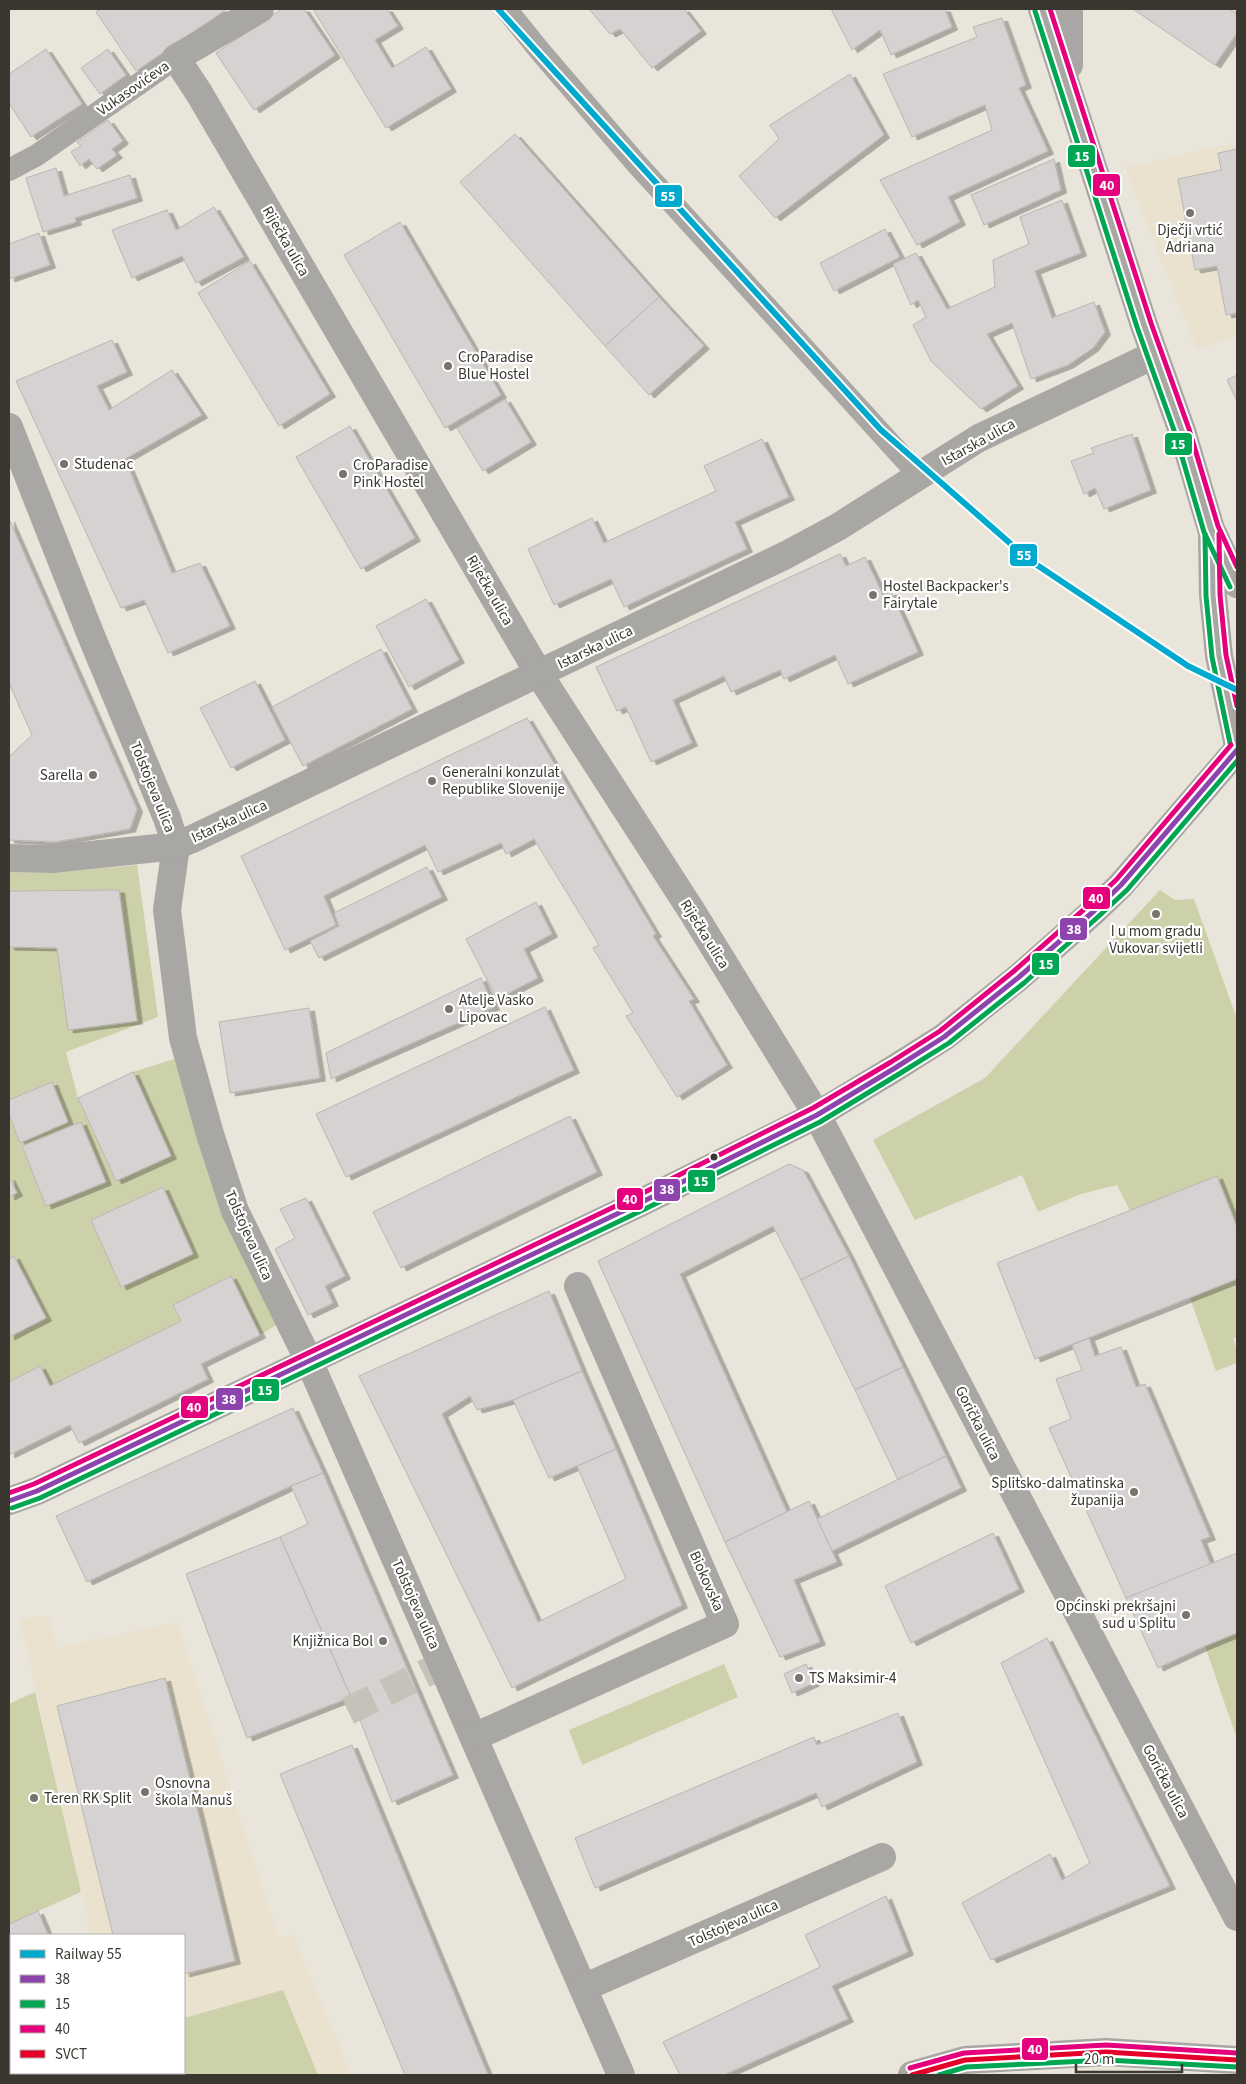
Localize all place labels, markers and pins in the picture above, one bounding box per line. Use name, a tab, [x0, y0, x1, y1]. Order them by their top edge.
marker: Dječji vrtić Adriana	[1184, 207, 1196, 219]
place label: Dječji vrtić Adriana	[1157, 220, 1223, 258]
place label: CroParadise Blue Hostel	[458, 347, 533, 385]
marker: CroParadise Blue Hostel	[442, 360, 454, 372]
place label: Studenac	[74, 454, 133, 475]
place label: CroParadise Pink Hostel	[353, 455, 428, 493]
marker: Studenac	[58, 458, 70, 470]
marker: CroParadise Pink Hostel	[337, 468, 349, 480]
place label: Hostel Backpacker's Fairytale	[883, 576, 1009, 614]
marker: Hostel Backpacker's Fairytale	[867, 589, 879, 601]
place label: Generalni konzulat Republike Slovenije	[442, 762, 565, 800]
place label: Sarella	[40, 765, 83, 786]
marker: Sarella	[87, 769, 99, 781]
marker: Generalni konzulat Republike Slovenije	[426, 775, 438, 787]
marker: I u mom gradu Vukovar svijetli	[1150, 908, 1162, 920]
place label: I u mom gradu Vukovar svijetli	[1109, 921, 1203, 959]
place label: Atelje Vasko Lipovac	[459, 990, 534, 1028]
marker: Atelje Vasko Lipovac	[443, 1003, 455, 1015]
unlabelled marker	[709, 1152, 719, 1162]
place label: Splitsko-dalmatinska županija	[991, 1473, 1124, 1511]
marker: Splitsko-dalmatinska županija	[1128, 1486, 1140, 1498]
place label: Općinski prekršajni sud u Splitu	[1056, 1596, 1176, 1634]
marker: Općinski prekršajni sud u Splitu	[1180, 1609, 1192, 1621]
place label: Knjižnica Bol	[292, 1631, 373, 1652]
marker: Knjižnica Bol	[377, 1635, 389, 1647]
place label: TS Maksimir-4	[809, 1668, 897, 1689]
marker: TS Maksimir-4	[793, 1672, 805, 1684]
place label: Osnovna škola Manuš	[155, 1773, 232, 1811]
marker: Osnovna škola Manuš	[139, 1786, 151, 1798]
place label: Teren RK Split	[44, 1788, 131, 1809]
marker: Teren RK Split	[28, 1792, 40, 1804]

